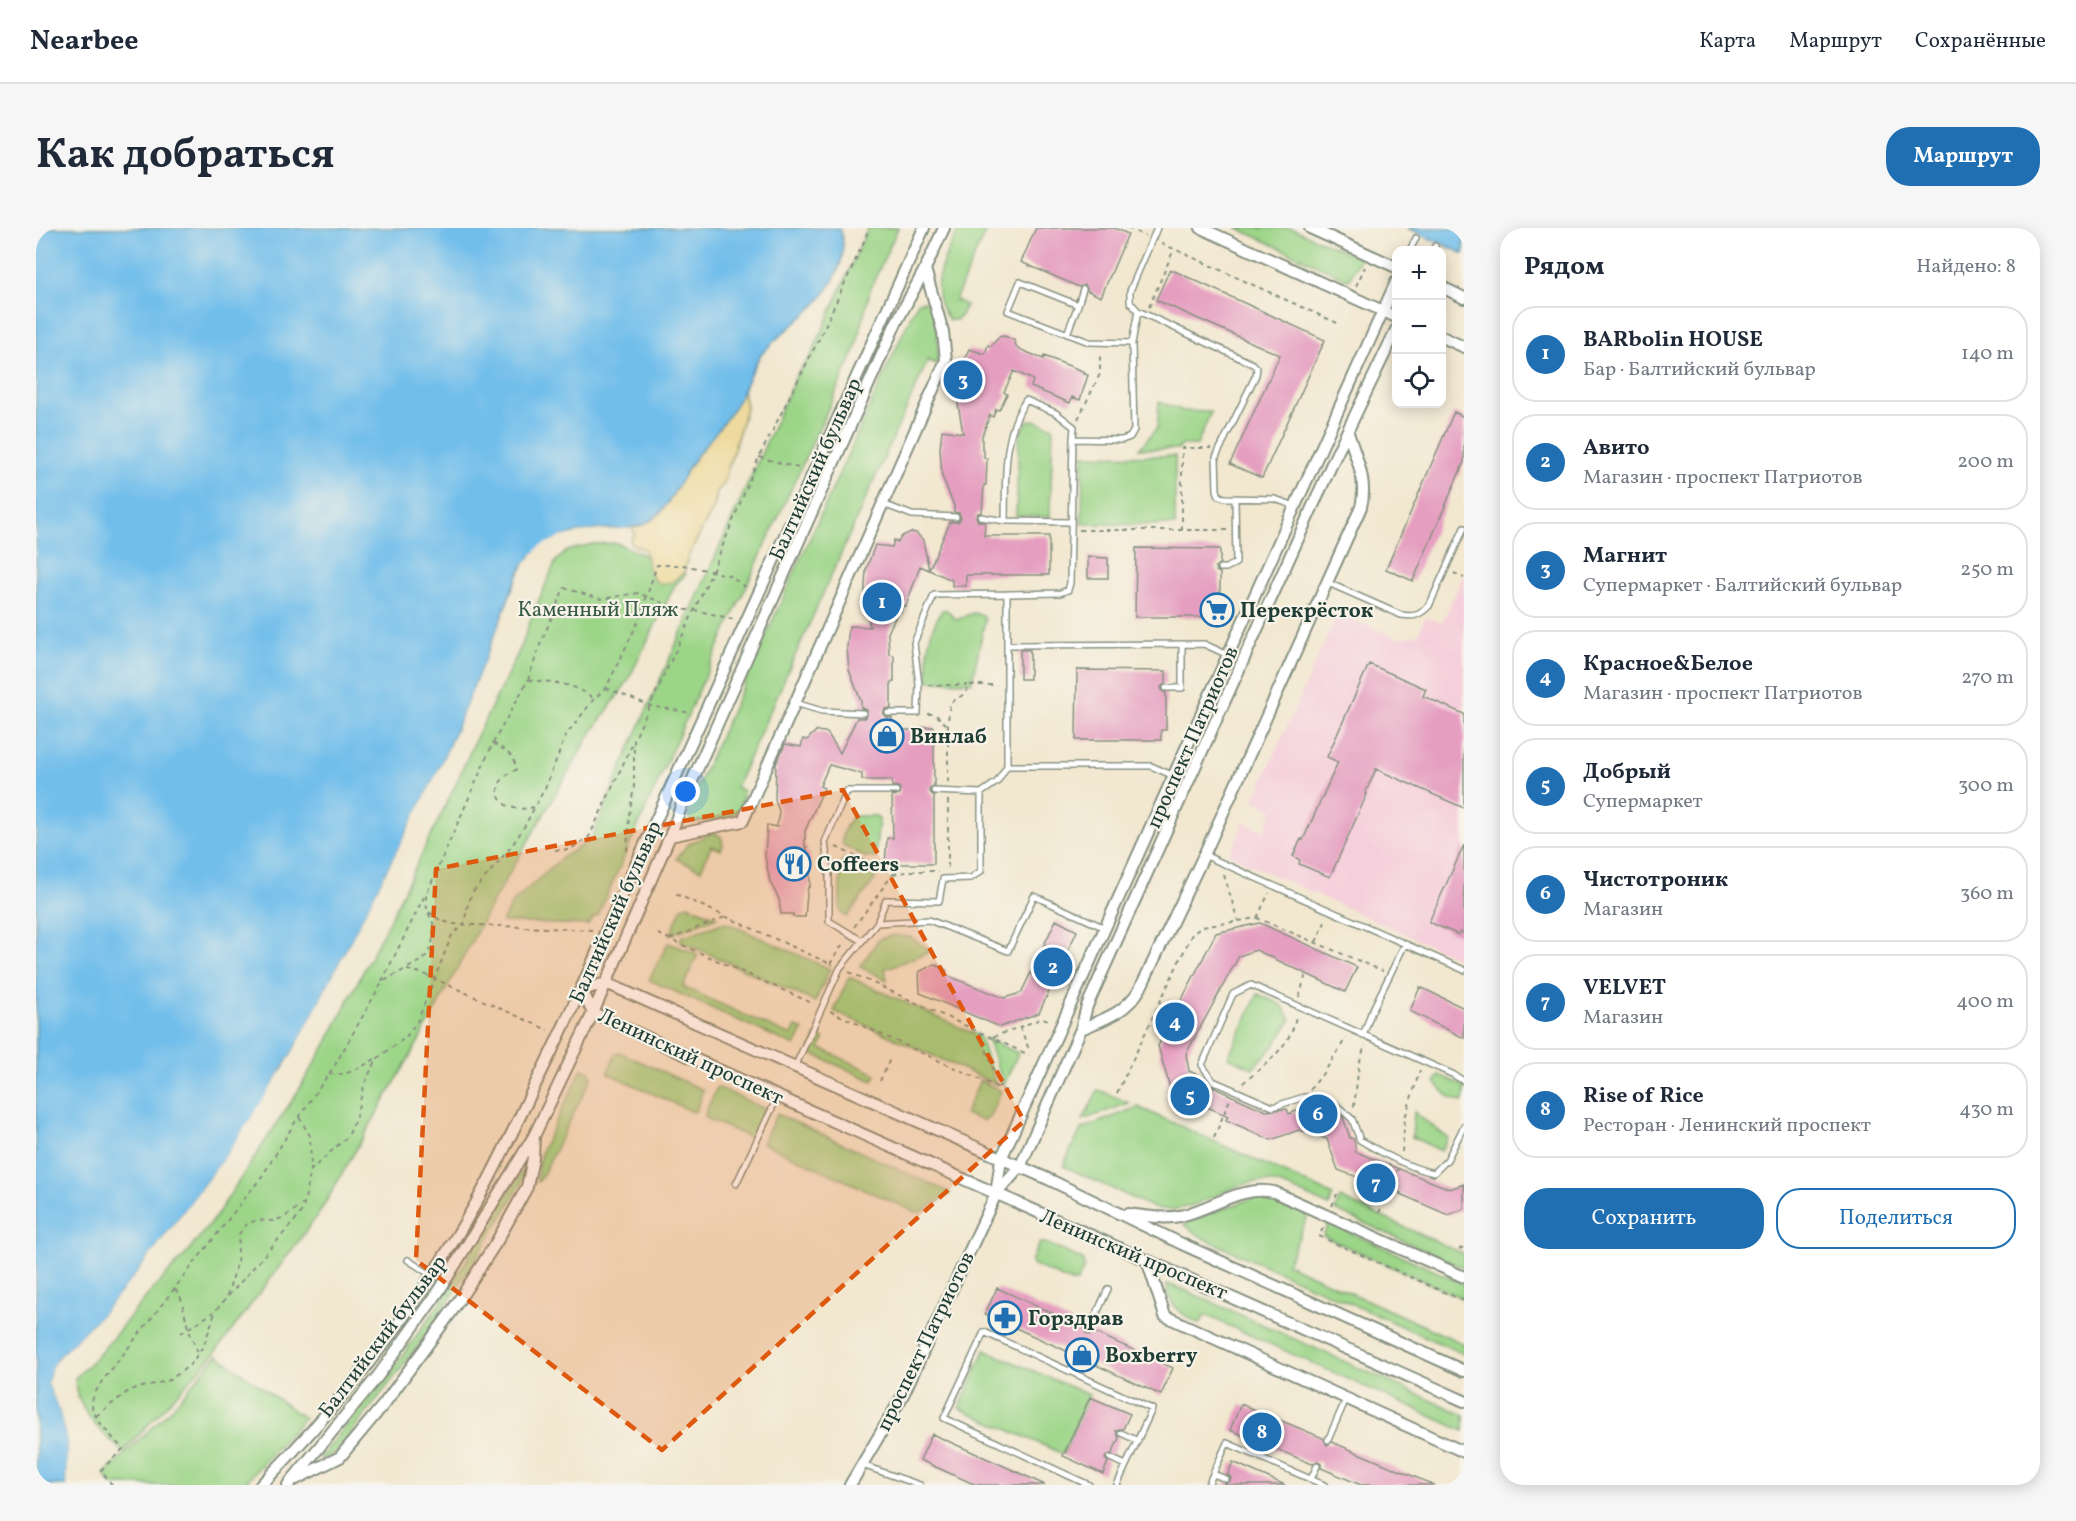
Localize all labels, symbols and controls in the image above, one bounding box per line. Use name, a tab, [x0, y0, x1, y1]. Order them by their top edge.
text: Nearbee	[30, 22, 139, 61]
text: Карта	[1699, 27, 1756, 56]
text: Маршрут	[1789, 27, 1882, 56]
text: Сохранённые	[1915, 27, 2046, 56]
text: Как добраться	[36, 127, 335, 186]
button: Маршрут	[1886, 127, 2040, 186]
map controls	[1392, 246, 1446, 408]
button: +	[1392, 246, 1446, 300]
text: Рядом	[1524, 249, 1604, 285]
text: Найдено: 8	[1916, 253, 2016, 281]
button: −	[1392, 300, 1446, 354]
text: BARbolin HOUSE	[1583, 325, 1763, 356]
text: 1	[1541, 340, 1550, 368]
text: 140 m	[1961, 340, 2014, 368]
button: locate	[1392, 354, 1446, 408]
text: Бар · Балтийский бульвар	[1583, 356, 1816, 384]
pin: 3	[944, 358, 982, 402]
street label: Балтийский бульвар	[763, 374, 870, 565]
text: Авито	[1583, 433, 1650, 464]
text: 2	[1540, 448, 1551, 476]
text: 200 m	[1957, 448, 2014, 476]
text: Магазин · проспект Патриотов	[1583, 464, 1863, 492]
text: Магнит	[1583, 541, 1667, 572]
text: 3	[1540, 556, 1551, 584]
text: 250 m	[1960, 556, 2014, 584]
text: Супермаркет · Балтийский бульвар	[1583, 572, 1902, 600]
pin: 1	[862, 580, 902, 625]
supermarket icon: Перекрёсток	[1199, 592, 1235, 628]
park label: Каменный Пляж	[517, 596, 679, 625]
place label: Перекрёсток	[1240, 597, 1374, 626]
street label: проспект Патриотов	[1140, 642, 1247, 833]
text: Красное&Белое	[1583, 649, 1753, 680]
text: 4	[1539, 664, 1552, 692]
text: 270 m	[1961, 664, 2014, 692]
text: Магазин · проспект Патриотов	[1583, 680, 1863, 708]
shop icon: Винлаб	[869, 718, 905, 754]
place label: Винлаб	[910, 723, 987, 752]
text: Добрый	[1583, 757, 1671, 788]
text: 5	[1541, 772, 1550, 800]
text: 300 m	[1958, 772, 2014, 800]
your location	[671, 777, 700, 806]
text: Супермаркет	[1583, 788, 1703, 816]
street label: Балтийский бульвар	[563, 817, 670, 1008]
restaurant icon: Coffeers	[776, 846, 812, 882]
place label: Coffeers	[817, 851, 899, 880]
text: Чистотроник	[1583, 865, 1728, 896]
text: 6	[1540, 880, 1551, 908]
text: 360 m	[1960, 880, 2014, 908]
text: Магазин	[1583, 896, 1663, 924]
pin: 2	[1034, 944, 1072, 990]
text: VELVET	[1583, 973, 1666, 1004]
text: 7	[1541, 988, 1550, 1016]
text: 400 m	[1956, 988, 2014, 1016]
pin: 4	[1156, 1000, 1194, 1044]
street label: Ленинский проспект	[593, 1002, 788, 1113]
text: Магазин	[1583, 1004, 1663, 1032]
pin: 5	[1170, 1074, 1210, 1118]
text: Rise of Rice	[1583, 1081, 1704, 1112]
pin: 6	[1298, 1092, 1338, 1136]
text: 8	[1540, 1096, 1551, 1124]
text: 430 m	[1959, 1096, 2014, 1124]
text: Ресторан · Ленинский проспект	[1583, 1112, 1871, 1140]
pin: 7	[1356, 1160, 1396, 1206]
button: Сохранить	[1524, 1188, 1764, 1249]
button: Поделиться	[1776, 1188, 2016, 1249]
street label: Ленинский проспект	[1035, 1203, 1232, 1308]
street label: проспект Патриотов	[870, 1247, 983, 1436]
street label: Балтийский бульвар	[312, 1250, 454, 1424]
pharmacy icon: Горздрав	[987, 1300, 1023, 1336]
place label: Горздрав	[1028, 1305, 1124, 1334]
shop icon: Boxberry	[1064, 1337, 1100, 1373]
place label: Boxberry	[1105, 1342, 1198, 1371]
pin: 8	[1242, 1410, 1282, 1454]

